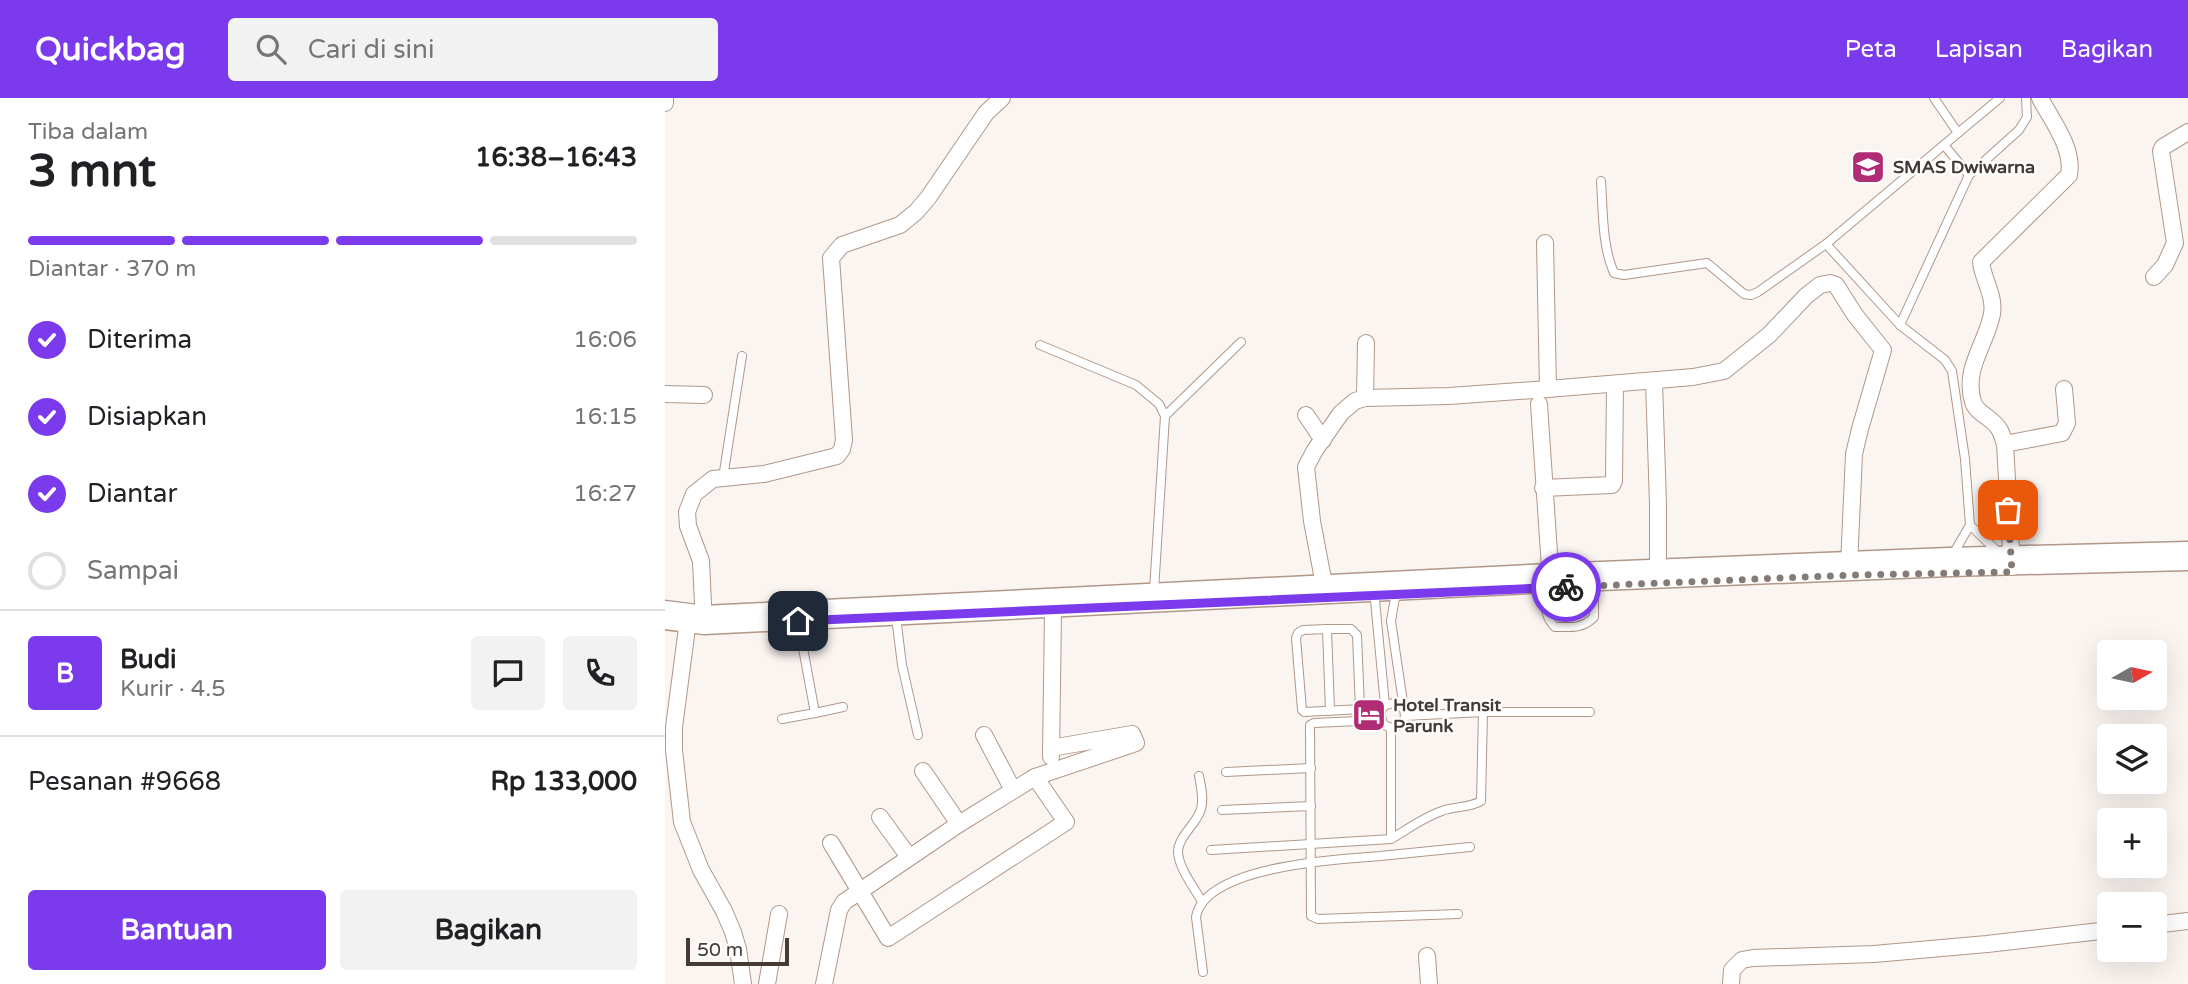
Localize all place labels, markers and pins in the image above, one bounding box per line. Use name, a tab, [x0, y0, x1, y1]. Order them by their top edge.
school or university icon: SMAS Dwiwarna	[1849, 148, 1887, 186]
place label: SMAS Dwiwarna	[1893, 156, 2035, 178]
pin	[1978, 480, 2038, 540]
pin	[768, 591, 828, 651]
place label: Hotel Transit Parunk	[1393, 694, 1501, 737]
hotel icon: Hotel Transit Parunk	[1350, 696, 1388, 734]

